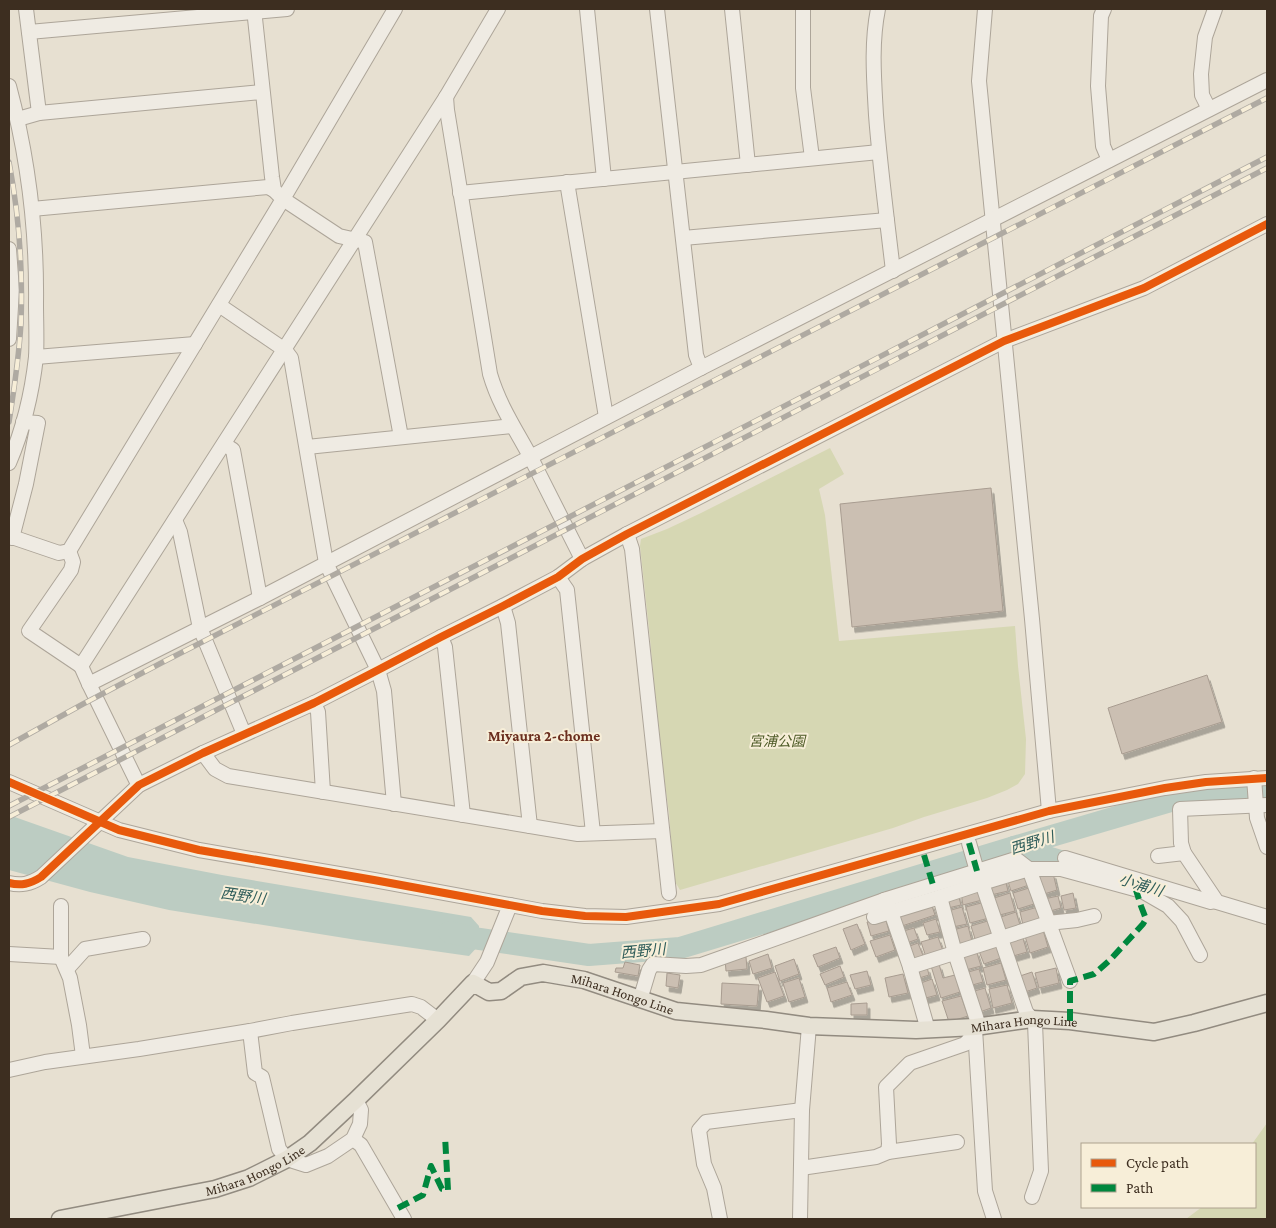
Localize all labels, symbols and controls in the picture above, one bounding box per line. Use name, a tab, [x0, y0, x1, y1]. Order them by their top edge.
district label: Miyaura 2-chome	[488, 728, 600, 744]
park label: 宮浦公園	[749, 733, 807, 749]
water label: 西野川	[1008, 828, 1058, 857]
water label: 小浦川	[1117, 871, 1167, 900]
water label: 西野川	[220, 885, 268, 907]
water label: 西野川	[620, 941, 668, 961]
street label: Mihara Hongo Line	[570, 970, 676, 1018]
street label: Mihara Hongo Line	[970, 1011, 1079, 1036]
street label: Mihara Hongo Line	[204, 1141, 308, 1199]
legend	[1081, 1143, 1256, 1208]
text: Cycle path	[1126, 1155, 1189, 1172]
text: Path	[1126, 1180, 1153, 1196]

